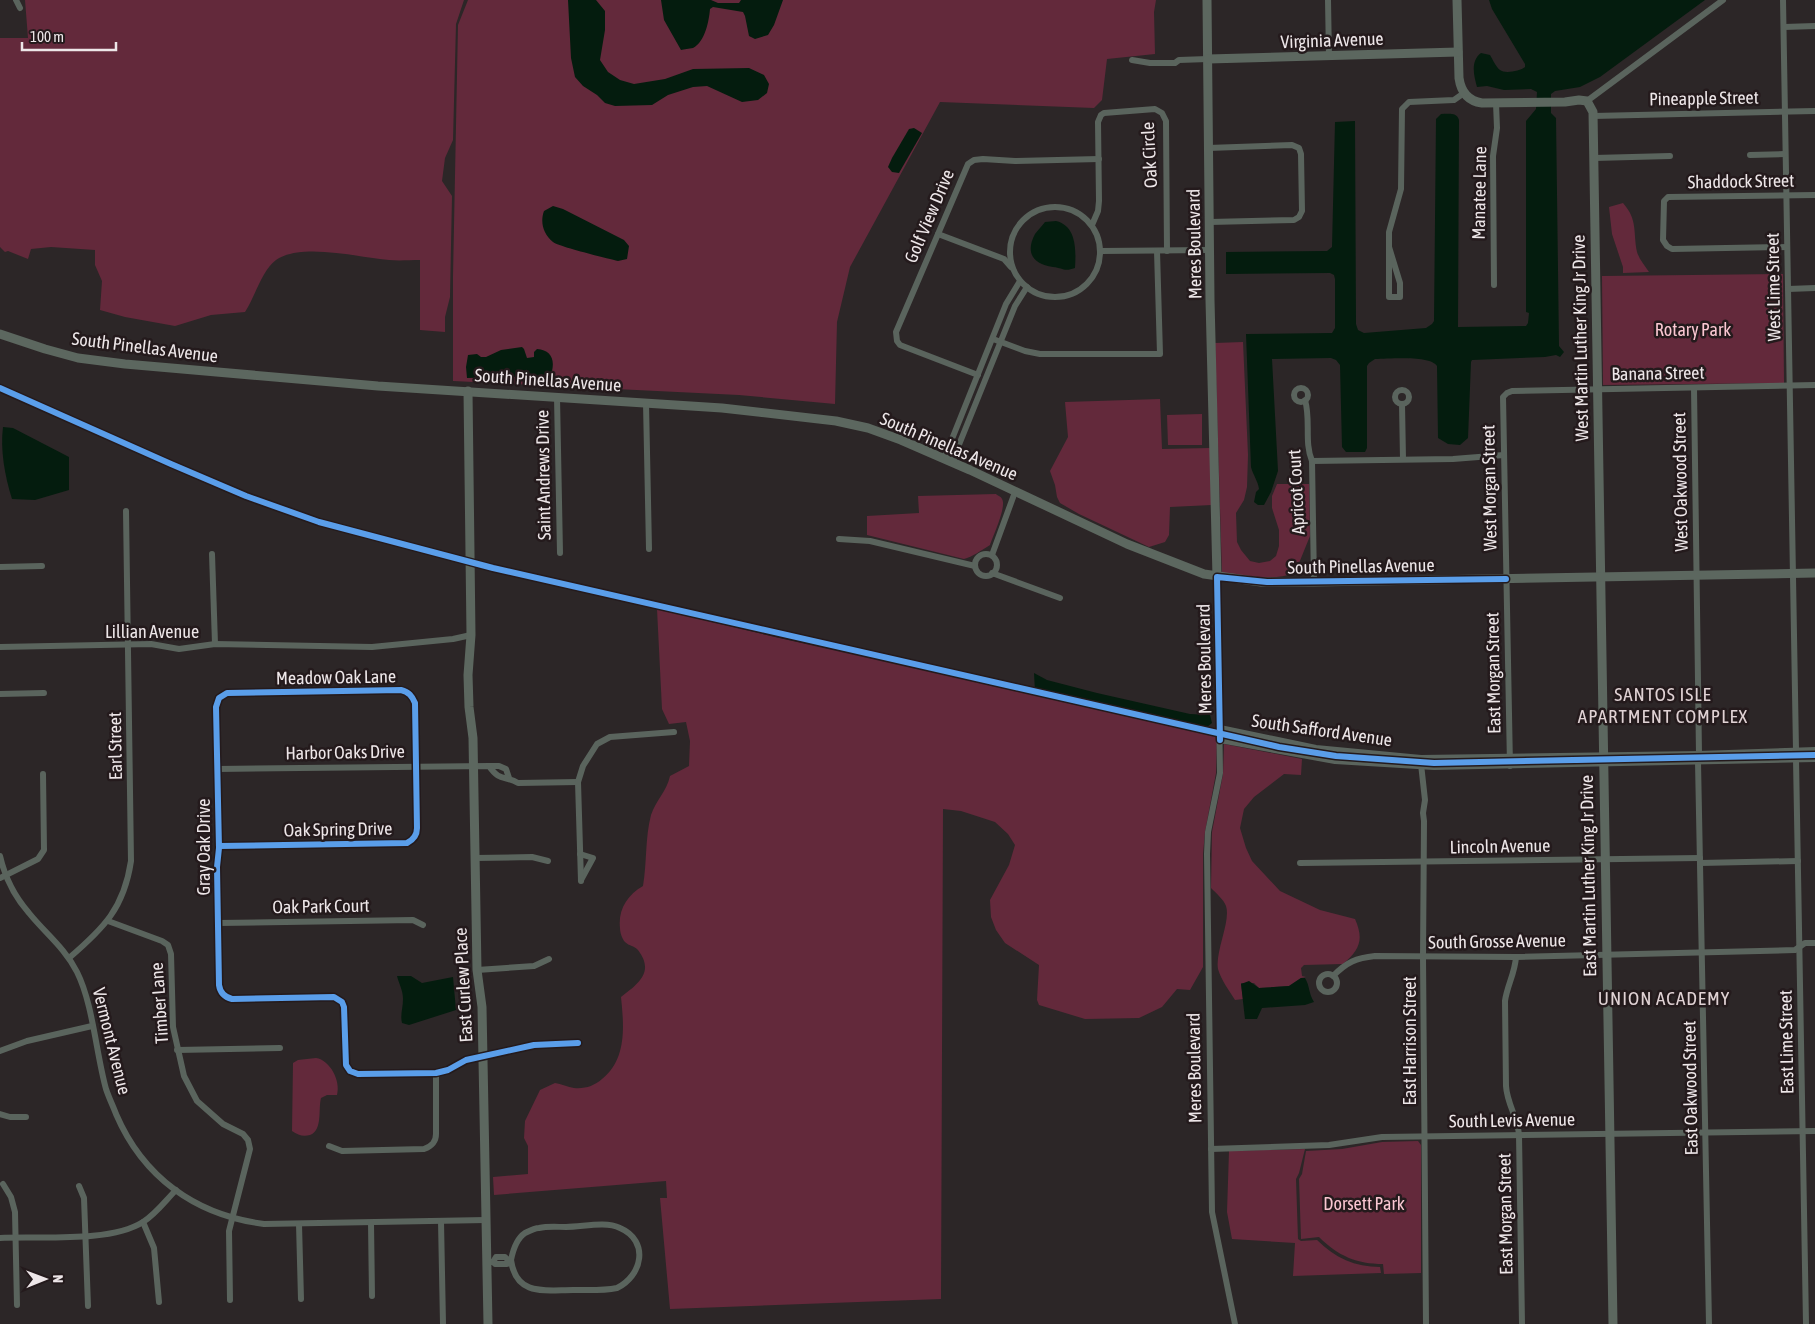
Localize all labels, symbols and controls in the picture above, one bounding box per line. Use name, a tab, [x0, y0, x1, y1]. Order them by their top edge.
scale bar	[22, 20, 116, 52]
text: 100 m	[30, 28, 64, 45]
street label: Virginia Avenue	[1280, 28, 1384, 52]
street label: Pineapple Street	[1649, 87, 1759, 109]
street label: Oak Circle	[1137, 121, 1161, 189]
street label: Manatee Lane	[1468, 146, 1490, 240]
street label: Golf View Drive	[900, 166, 958, 266]
street label: Shaddock Street	[1687, 170, 1795, 192]
street label: Meres Boulevard	[1183, 189, 1205, 299]
street label: West Lime Street	[1762, 232, 1784, 342]
street label: West Martin Luther King Jr Drive	[1568, 234, 1592, 442]
park label: Rotary Park	[1655, 319, 1731, 340]
street label: South Pinellas Avenue	[71, 328, 219, 366]
street label: Banana Street	[1611, 362, 1705, 384]
street label: South Pinellas Avenue	[474, 364, 622, 396]
street label: South Pinellas Avenue	[877, 408, 1021, 484]
street label: Saint Andrews Drive	[531, 410, 555, 540]
street label: West Oakwood Street	[1668, 412, 1692, 552]
street label: West Morgan Street	[1477, 425, 1501, 551]
street label: Apricot Court	[1283, 449, 1309, 535]
street label: South Pinellas Avenue	[1287, 554, 1435, 578]
street label: Meres Boulevard	[1193, 604, 1215, 714]
street label: East Morgan Street	[1481, 612, 1505, 734]
street label: Lillian Avenue	[105, 621, 199, 642]
street label: Meadow Oak Lane	[276, 665, 396, 689]
district label: SANTOS ISLE APARTMENT COMPLEX	[1578, 683, 1748, 727]
street label: South Safford Avenue	[1251, 710, 1393, 750]
street label: Earl Street	[104, 712, 126, 780]
street label: Harbor Oaks Drive	[285, 740, 405, 764]
street label: East Martin Luther King Jr Drive	[1576, 775, 1600, 977]
street label: Gray Oak Drive	[193, 799, 214, 895]
street label: Oak Spring Drive	[283, 818, 393, 840]
street label: Lincoln Avenue	[1449, 835, 1551, 857]
street label: Oak Park Court	[272, 895, 370, 917]
street label: East Curlew Place	[450, 927, 476, 1043]
street label: South Grosse Avenue	[1428, 929, 1566, 953]
street label: Timber Lane	[146, 962, 172, 1044]
street label: East Harrison Street	[1399, 976, 1420, 1106]
street label: Vermont Avenue	[89, 985, 135, 1097]
district label: UNION ACADEMY	[1598, 987, 1730, 1009]
street label: East Lime Street	[1775, 990, 1797, 1094]
street label: Meres Boulevard	[1183, 1013, 1205, 1123]
street label: East Oakwood Street	[1678, 1020, 1702, 1156]
street label: South Levis Avenue	[1449, 1108, 1575, 1132]
street label: East Morgan Street	[1493, 1153, 1517, 1275]
park label: Dorsett Park	[1323, 1193, 1405, 1214]
north arrow	[20, 1254, 70, 1304]
text: N	[50, 1275, 66, 1283]

